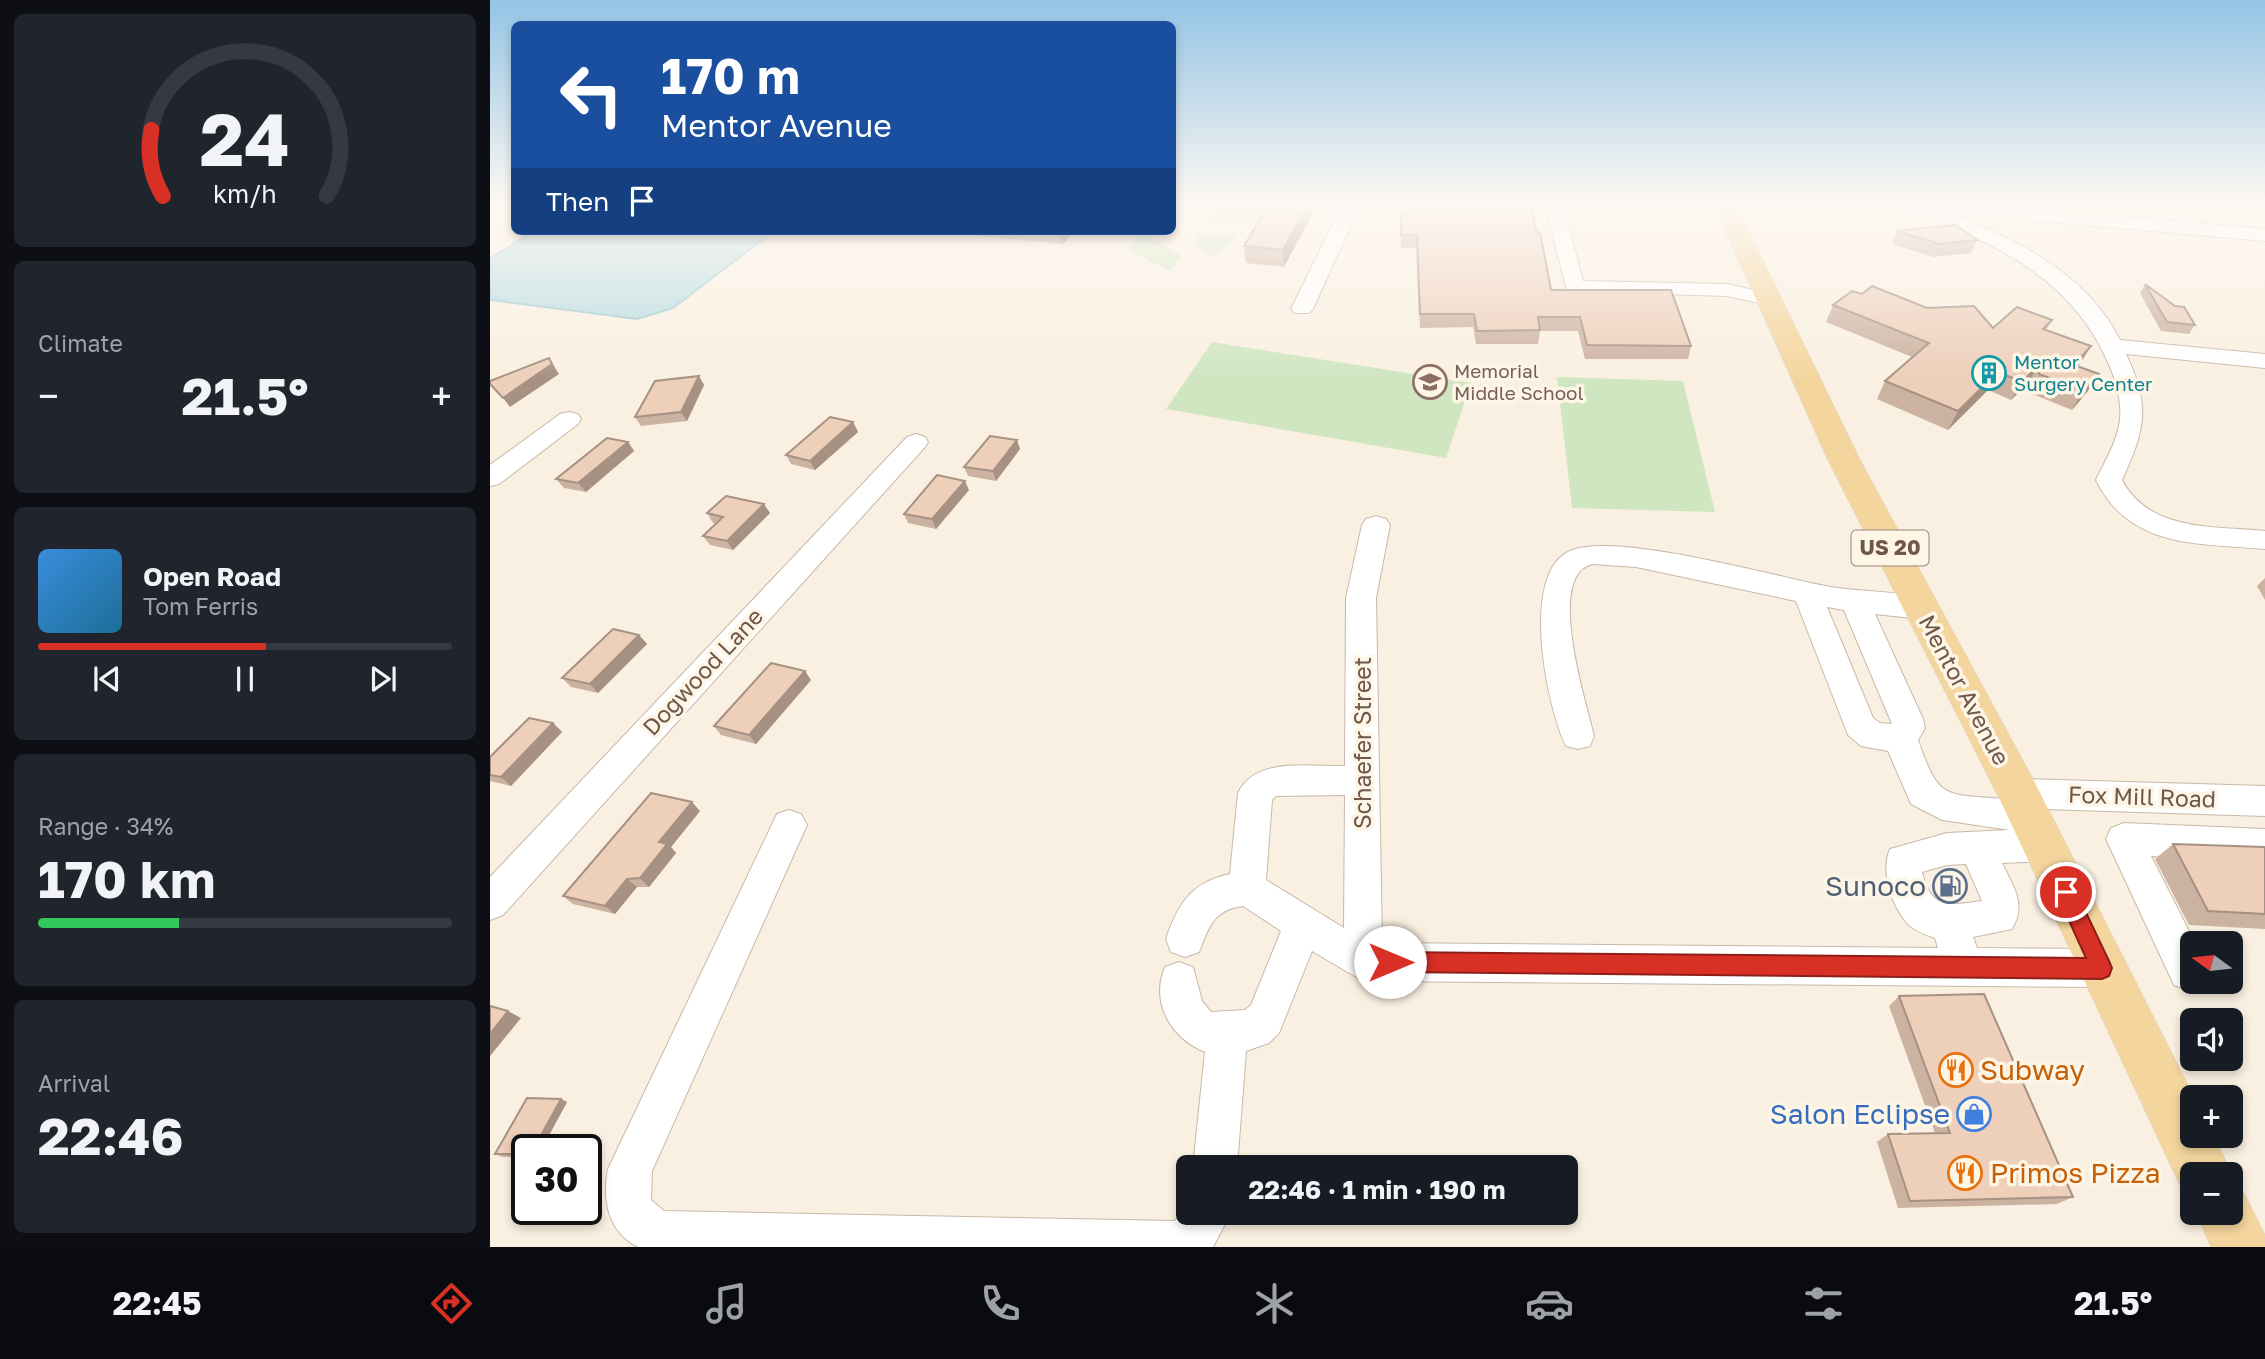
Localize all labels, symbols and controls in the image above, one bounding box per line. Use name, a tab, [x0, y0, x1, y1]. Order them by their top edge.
text: 170 m	[661, 46, 800, 105]
icon: left	[546, 49, 637, 140]
text: 24	[200, 96, 290, 183]
text: Mentor Avenue	[661, 106, 892, 144]
text: km/h	[213, 178, 277, 209]
icon: arrive	[623, 182, 661, 220]
text: Then	[546, 186, 609, 217]
text: Climate	[38, 329, 123, 357]
place label: Mentor Surgery Center	[2014, 350, 2153, 395]
building icon: Mentor Surgery Center	[1970, 354, 2008, 392]
place label: Memorial Middle School	[1454, 359, 1584, 404]
school or university icon: Memorial Middle School	[1411, 363, 1449, 401]
text: 21.5°	[181, 364, 309, 426]
text: −	[38, 373, 59, 418]
text: +	[431, 373, 452, 418]
road number: US 20	[1852, 530, 1928, 566]
text: Open Road	[143, 561, 281, 592]
text: Tom Ferris	[143, 592, 258, 620]
street label: Dogwood Lane	[636, 602, 768, 741]
street label: Mentor Avenue	[1914, 610, 2016, 769]
street label: Schaefer Street	[1348, 657, 1376, 829]
icon: previous	[88, 660, 126, 698]
icon: pause	[226, 660, 264, 698]
icon: next	[364, 660, 402, 698]
street label: Fox Mill Road	[2068, 779, 2216, 813]
text: Range · 34%	[38, 812, 173, 840]
text: 170 km	[38, 847, 216, 909]
pin	[2036, 862, 2096, 922]
fuel station icon: Sunoco	[1931, 867, 1969, 905]
place label: Sunoco	[1825, 869, 1926, 902]
icon: arrive	[2047, 873, 2085, 911]
position arrow	[1353, 925, 1427, 999]
north arrow	[2180, 931, 2244, 994]
map controls	[2180, 931, 2243, 1225]
button: sound	[2180, 1008, 2243, 1071]
restaurant icon: Subway	[1937, 1051, 1975, 1089]
place label: Subway	[1980, 1053, 2085, 1086]
text: Arrival	[38, 1069, 110, 1097]
button: +	[2180, 1085, 2243, 1148]
shop icon: Salon Eclipse	[1955, 1095, 1993, 1133]
place label: Salon Eclipse	[1770, 1097, 1950, 1130]
text: 22:46	[38, 1104, 184, 1166]
speed limit sign: 30	[511, 1134, 602, 1225]
restaurant icon: Primos Pizza	[1946, 1154, 1984, 1192]
place label: Primos Pizza	[1990, 1156, 2161, 1189]
button: −	[2180, 1162, 2243, 1225]
text: 22:46 · 1 min · 190 m	[1249, 1174, 1505, 1205]
icon: directions	[427, 1279, 476, 1328]
icon: music	[702, 1279, 751, 1328]
icon: phone	[976, 1279, 1025, 1328]
icon: climate	[1250, 1279, 1299, 1328]
icon: car	[1525, 1279, 1574, 1328]
icon: filters	[1799, 1279, 1848, 1328]
text: 22:45	[113, 1284, 202, 1322]
text: 21.5°	[2074, 1284, 2152, 1322]

